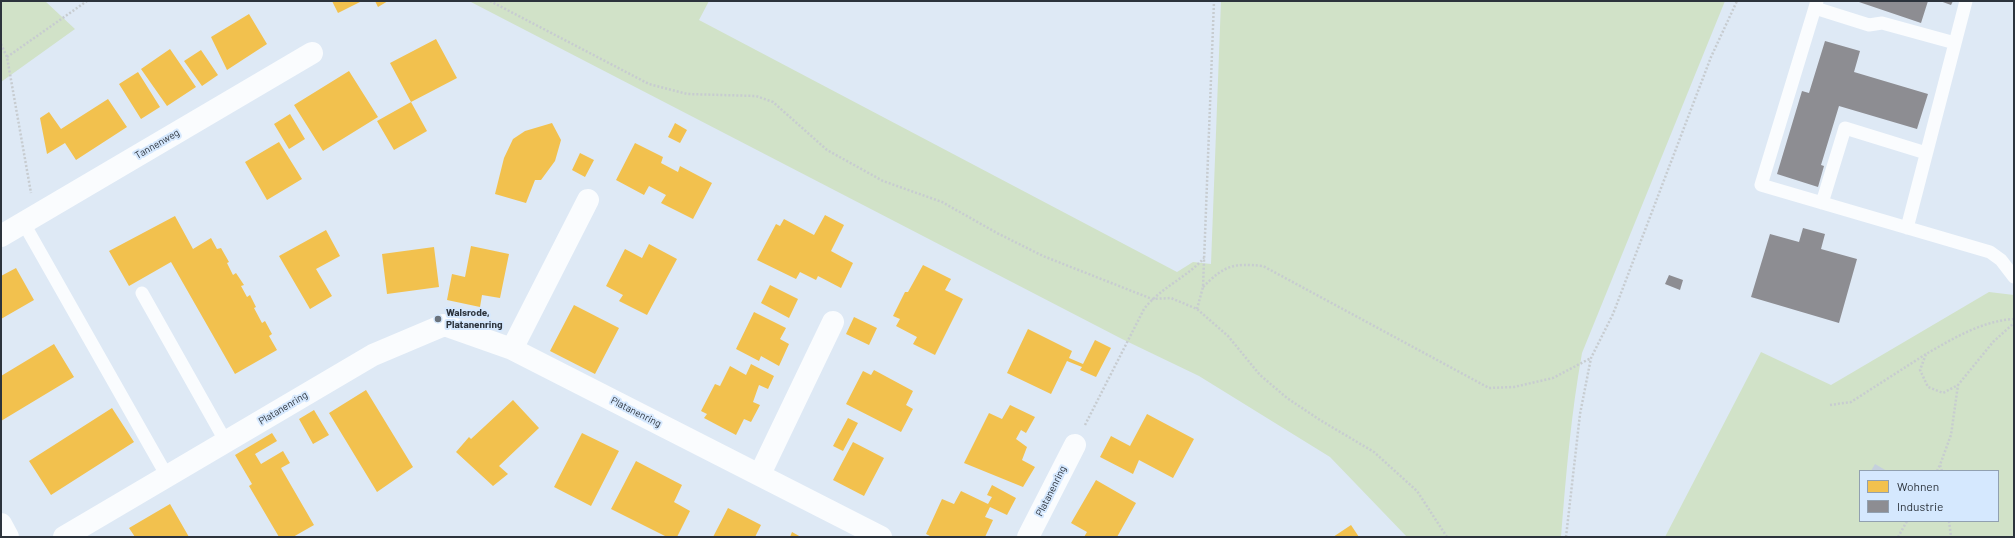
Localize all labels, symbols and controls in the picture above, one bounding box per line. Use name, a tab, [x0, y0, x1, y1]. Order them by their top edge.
street label: Tannenweg	[132, 126, 182, 162]
place label: Walsrode, Platanenring	[446, 307, 502, 330]
marker: Walsrode, Platanenring	[433, 314, 443, 324]
street label: Platanenring	[256, 389, 310, 427]
street label: Platanenring	[609, 394, 663, 430]
street label: Platanenring	[1033, 464, 1069, 518]
legend	[1859, 470, 1999, 522]
text: Wohnen	[1897, 479, 1939, 493]
text: Industrie	[1897, 499, 1943, 513]

